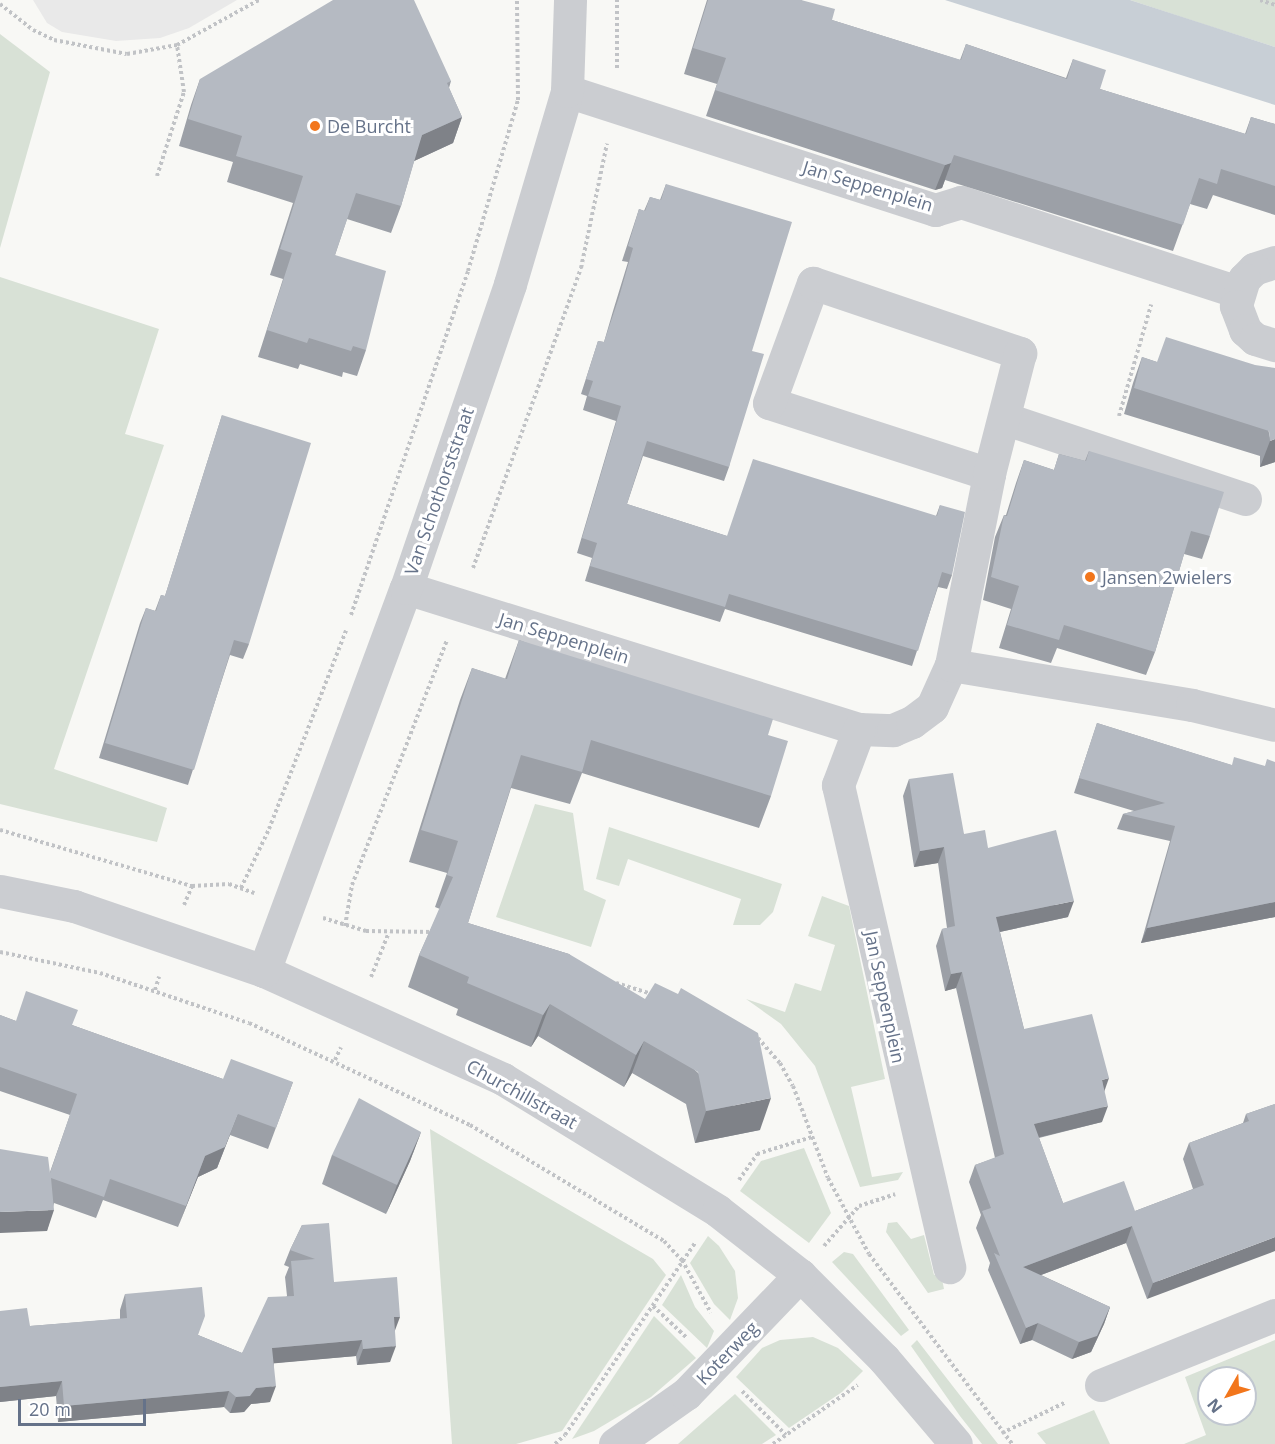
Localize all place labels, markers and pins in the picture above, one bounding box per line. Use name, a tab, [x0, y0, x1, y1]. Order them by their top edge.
place label: De Burcht	[327, 115, 411, 137]
marker: De Burcht	[308, 119, 322, 133]
place label: Jansen 2wielers	[1102, 566, 1232, 588]
marker: Jansen 2wielers	[1083, 570, 1097, 584]

